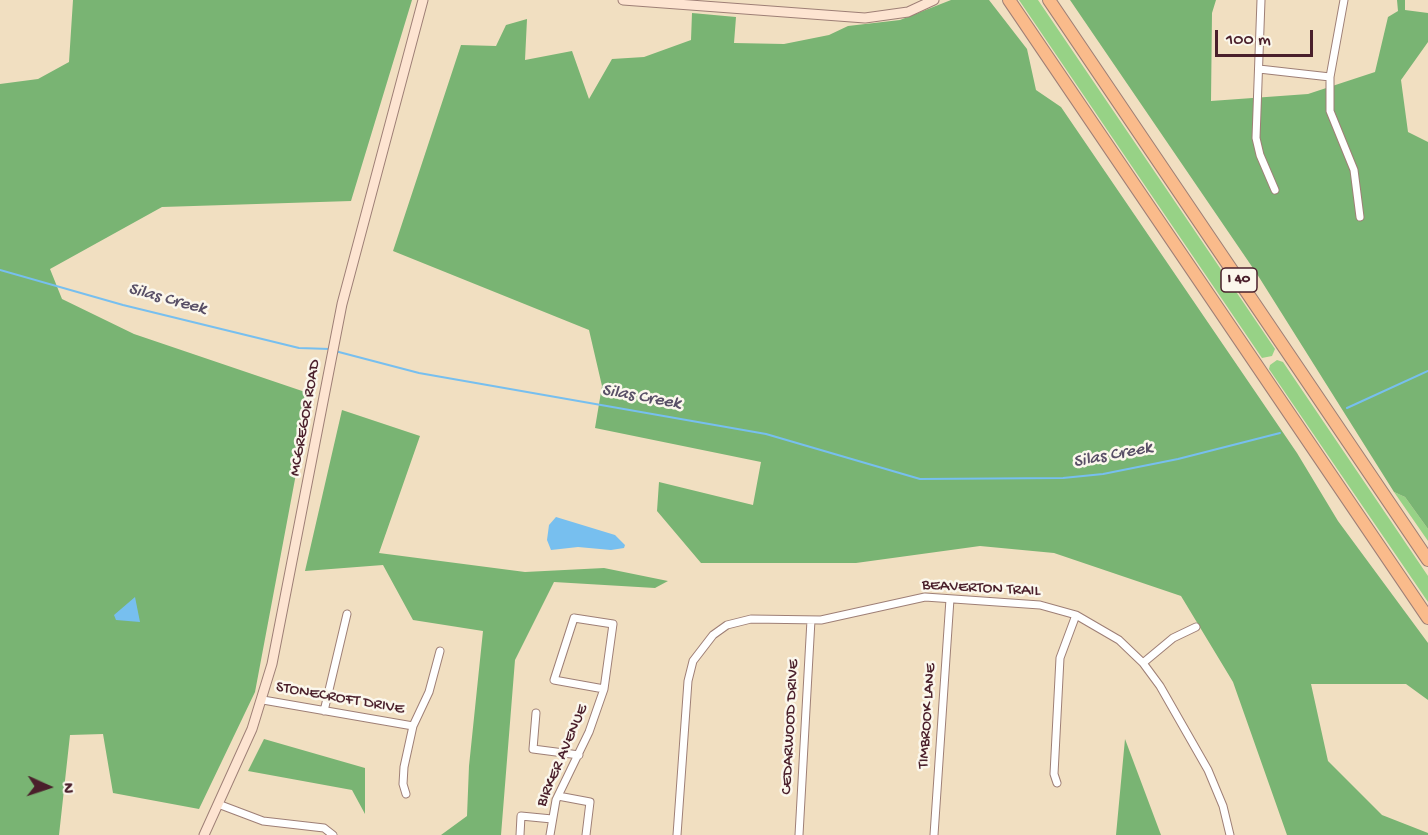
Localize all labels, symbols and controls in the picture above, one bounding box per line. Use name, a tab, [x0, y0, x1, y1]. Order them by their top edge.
scale bar	[1218, 18, 1316, 56]
text: 100 m	[1226, 30, 1271, 51]
road number: I 40	[1221, 268, 1257, 292]
water label: Silas Creek	[126, 279, 208, 321]
street label: MCGREGOR ROAD	[286, 358, 326, 478]
water label: Silas Creek	[600, 380, 682, 416]
water label: Silas Creek	[1072, 438, 1154, 474]
street label: BEAVERTON TRAIL	[921, 576, 1041, 602]
street label: CEDARWOOD DRIVE	[778, 659, 804, 795]
street label: TIMBROOK LANE	[915, 663, 941, 769]
street label: STONECROFT DRIVE	[274, 678, 406, 720]
street label: BIRKER AVENUE	[533, 702, 593, 810]
north arrow	[18, 757, 78, 817]
text: N	[57, 782, 76, 794]

